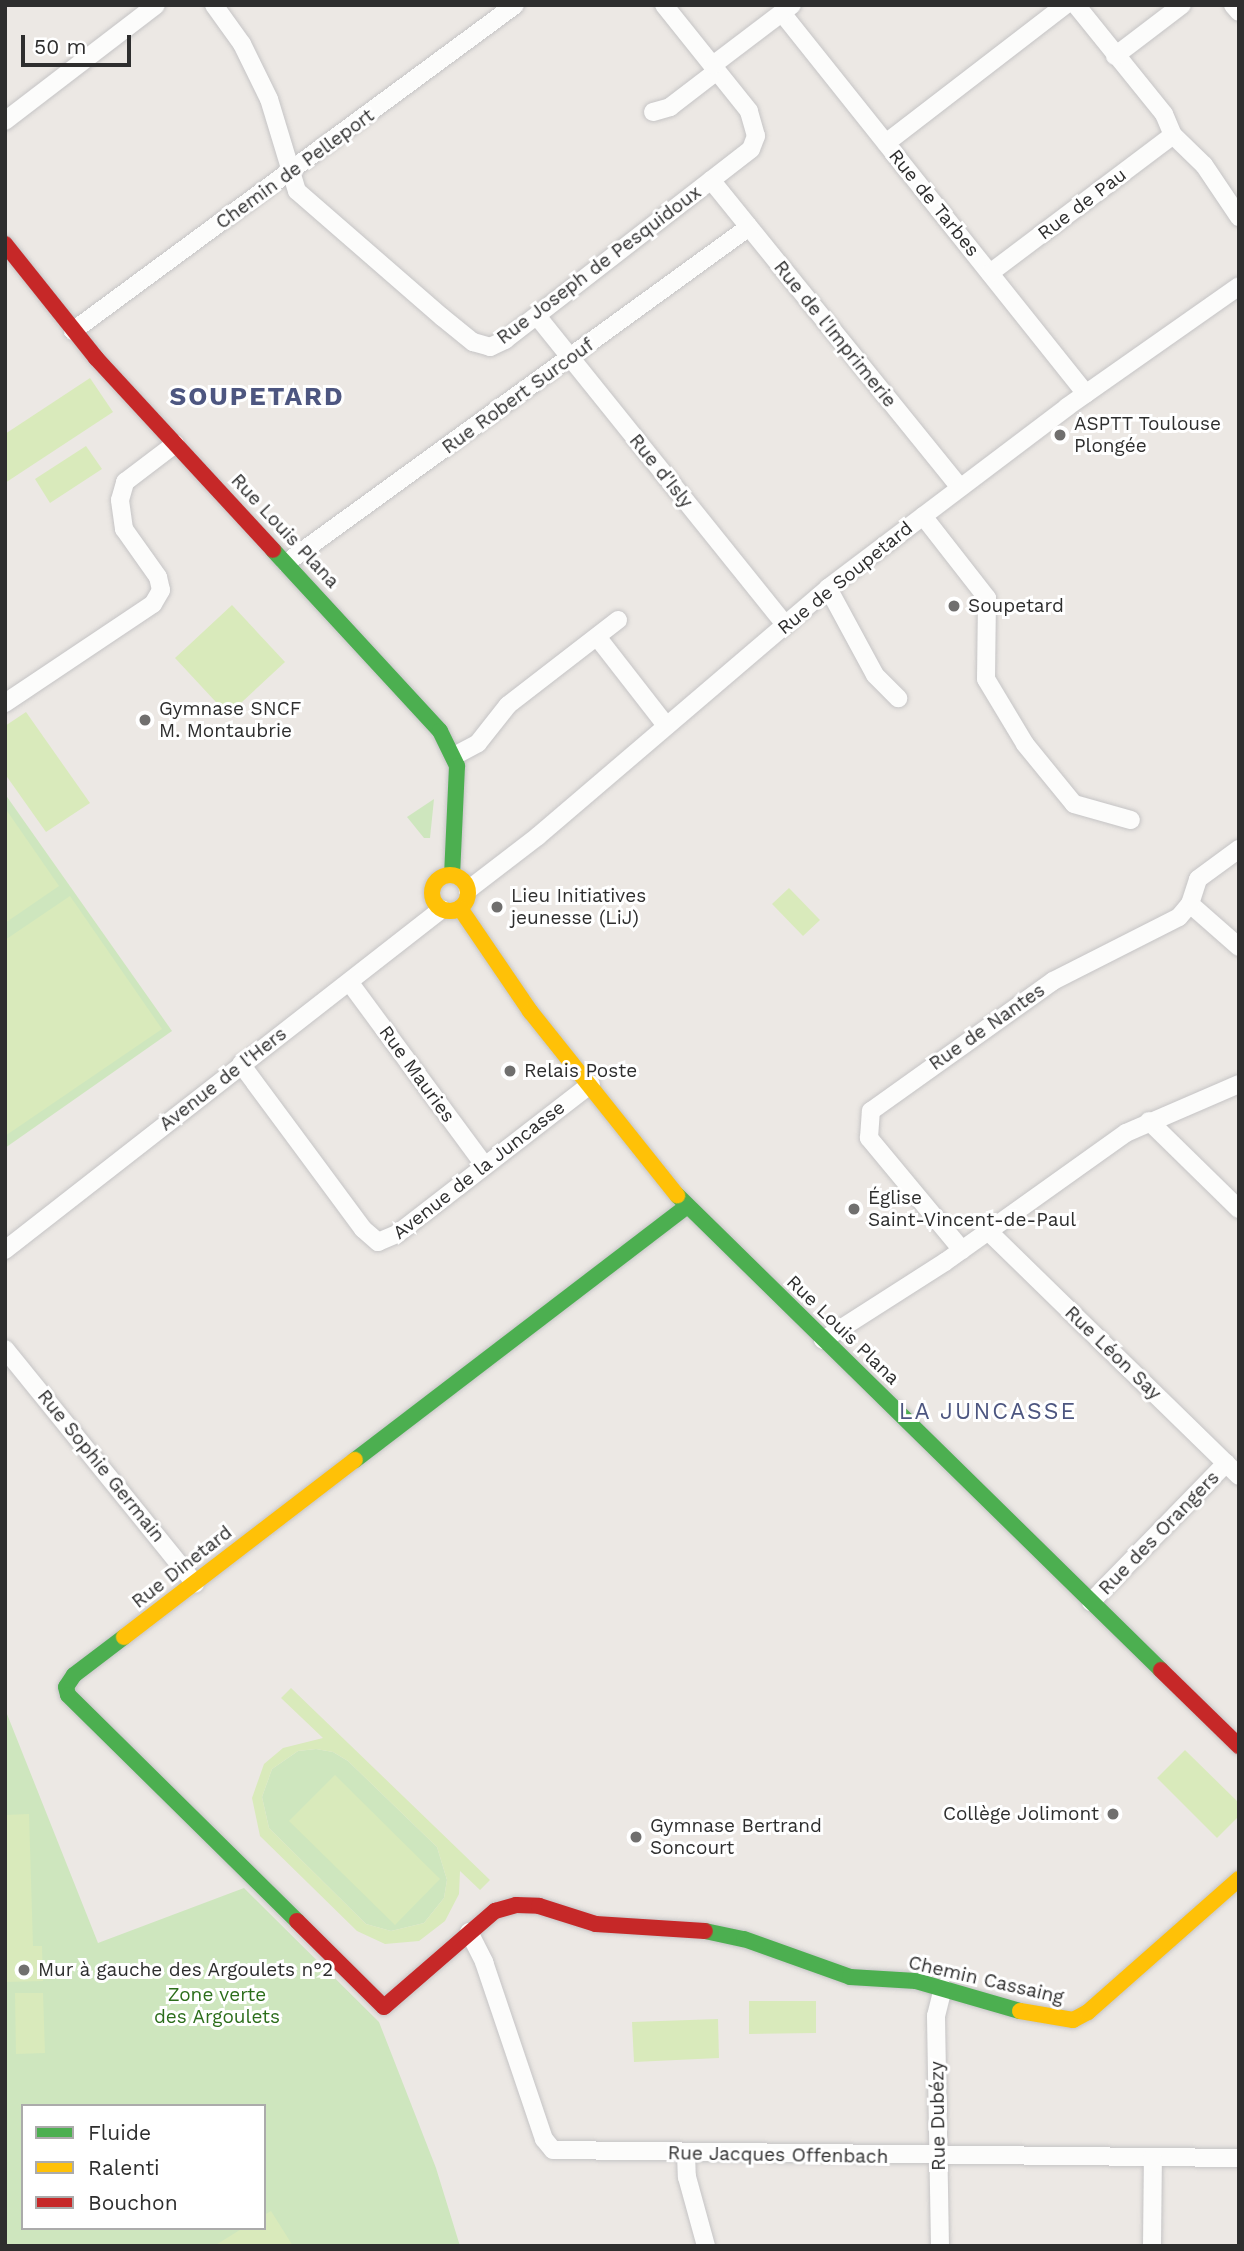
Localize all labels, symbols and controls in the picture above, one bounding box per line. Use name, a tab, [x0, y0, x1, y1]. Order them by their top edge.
scale bar	[24, 21, 135, 65]
text: 50 m	[34, 34, 86, 59]
street label: Chemin de Pelleport	[211, 104, 379, 234]
street label: Rue de Tarbes	[884, 145, 984, 261]
street label: Rue de Pau	[1033, 163, 1131, 245]
street label: Rue Joseph de Pesquidoux	[492, 181, 706, 349]
street label: Rue de l'Imprimerie	[769, 256, 901, 412]
street label: Rue Robert Surcouf	[438, 333, 598, 459]
district label: SOUPETARD	[171, 381, 343, 413]
place label: ASPTT Toulouse Plongée	[1074, 413, 1222, 457]
marker: ASPTT Toulouse Plongée	[1052, 427, 1068, 443]
street label: Rue d'Isly	[624, 429, 698, 513]
street label: Rue Louis Plana	[226, 469, 344, 593]
street label: Rue de Soupetard	[773, 517, 917, 639]
place label: Soupetard	[968, 595, 1064, 617]
marker: Soupetard	[946, 598, 962, 614]
place label: Gymnase SNCF M. Montaubrie	[159, 698, 301, 742]
marker: Gymnase SNCF M. Montaubrie	[137, 712, 153, 728]
place label: Lieu Initiatives jeunesse (LiJ)	[511, 885, 646, 929]
marker: Lieu Initiatives jeunesse (LiJ)	[489, 899, 505, 915]
street label: Rue de Nantes	[925, 979, 1049, 1075]
street label: Rue Mauries	[374, 1021, 460, 1127]
street label: Avenue de l'Hers	[155, 1022, 291, 1136]
place label: Relais Poste	[524, 1060, 637, 1082]
marker: Relais Poste	[502, 1063, 518, 1079]
street label: Avenue de la Juncasse	[388, 1096, 570, 1244]
place label: Église Saint-Vincent-de-Paul	[868, 1187, 1076, 1231]
marker: Église Saint-Vincent-de-Paul	[846, 1201, 862, 1217]
street label: Rue Louis Plana	[782, 1270, 904, 1390]
street label: Rue Léon Say	[1060, 1301, 1166, 1405]
street label: Rue Sophie Germain	[33, 1385, 169, 1547]
district label: LA JUNCASSE	[899, 1398, 1077, 1426]
street label: Rue des Orangers	[1094, 1466, 1224, 1600]
street label: Rue Dinetard	[127, 1521, 237, 1613]
place label: Collège Jolimont	[942, 1803, 1099, 1825]
marker: Collège Jolimont	[1105, 1806, 1121, 1822]
place label: Gymnase Bertrand Soncourt	[650, 1815, 822, 1859]
marker: Gymnase Bertrand Soncourt	[628, 1829, 644, 1845]
street label: Chemin Cassaing	[906, 1951, 1066, 2009]
place label: Mur à gauche des Argoulets n°2	[38, 1959, 335, 1981]
marker: Mur à gauche des Argoulets n°2	[16, 1962, 32, 1978]
park label: Zone verte des Argoulets	[154, 1984, 280, 2028]
street label: Rue Dubézy	[926, 2061, 950, 2171]
legend	[21, 2104, 266, 2230]
text: Fluide	[88, 2120, 151, 2145]
street label: Rue Jacques Offenbach	[667, 2142, 889, 2168]
text: Ralenti	[88, 2155, 160, 2180]
text: Bouchon	[88, 2190, 178, 2215]

